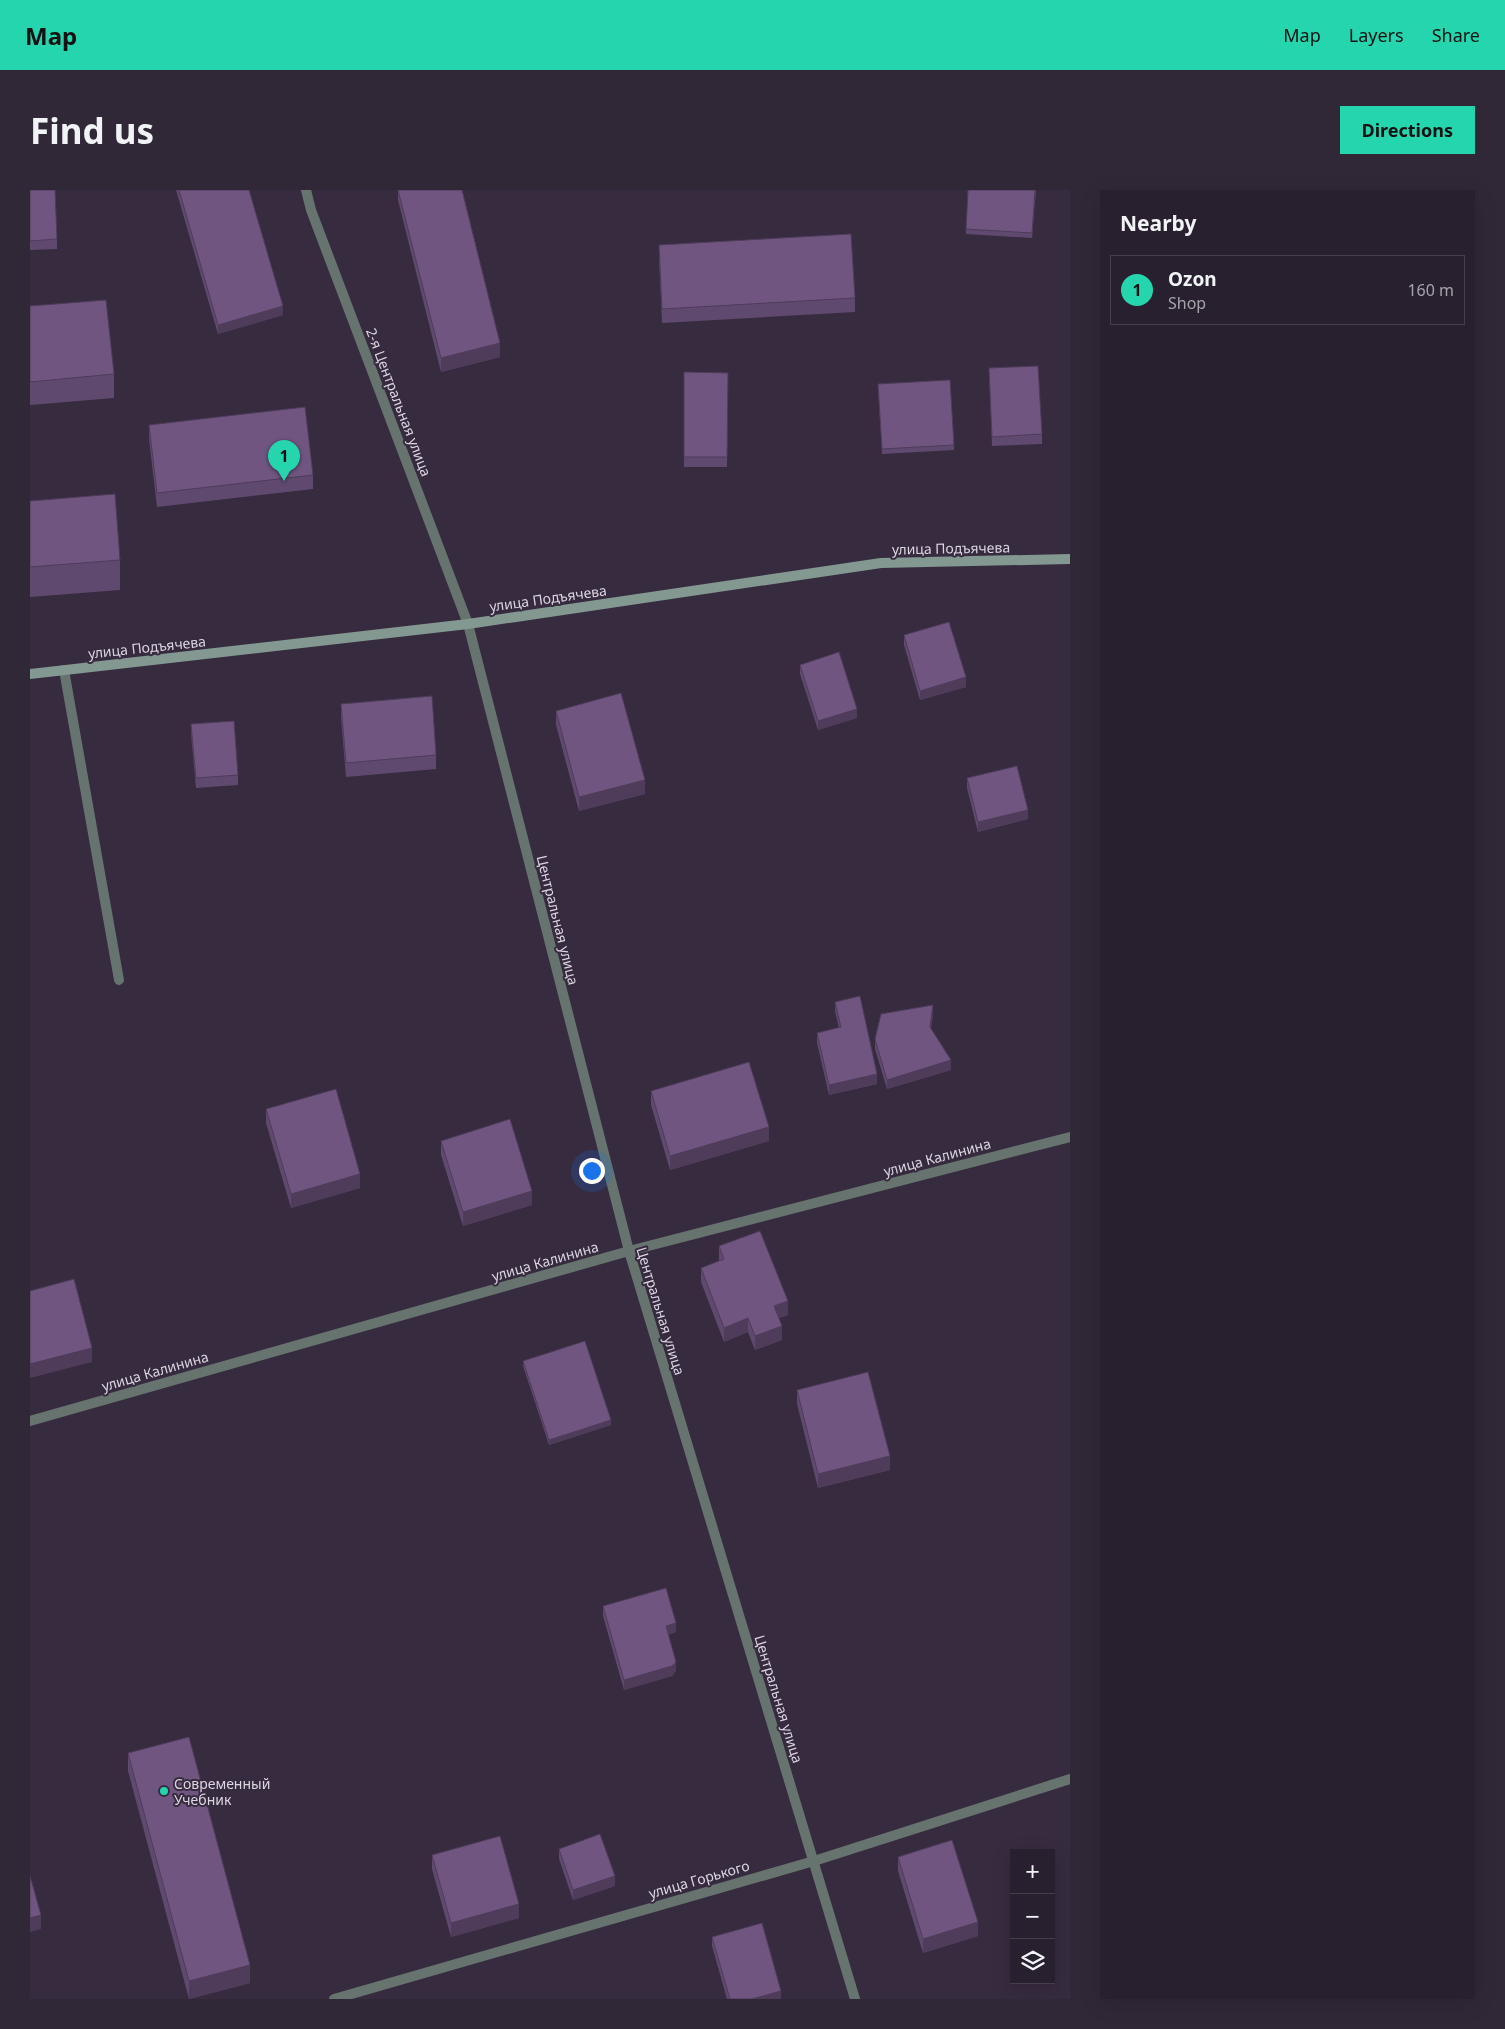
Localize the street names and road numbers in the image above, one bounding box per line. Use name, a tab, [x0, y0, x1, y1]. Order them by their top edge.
street label: 2-я Центральная улица	[362, 325, 436, 479]
street label: улица Подъячева	[892, 537, 1010, 559]
street label: улица Подъячева	[488, 580, 608, 616]
street label: улица Подъячева	[87, 631, 207, 663]
street label: Центральная улица	[533, 853, 583, 987]
street label: улица Калинина	[881, 1134, 993, 1180]
street label: улица Калинина	[489, 1237, 601, 1285]
street label: Центральная улица	[632, 1245, 690, 1377]
street label: улица Калинина	[99, 1347, 211, 1395]
street label: Центральная улица	[750, 1633, 808, 1765]
street label: улица Горького	[646, 1856, 752, 1902]

